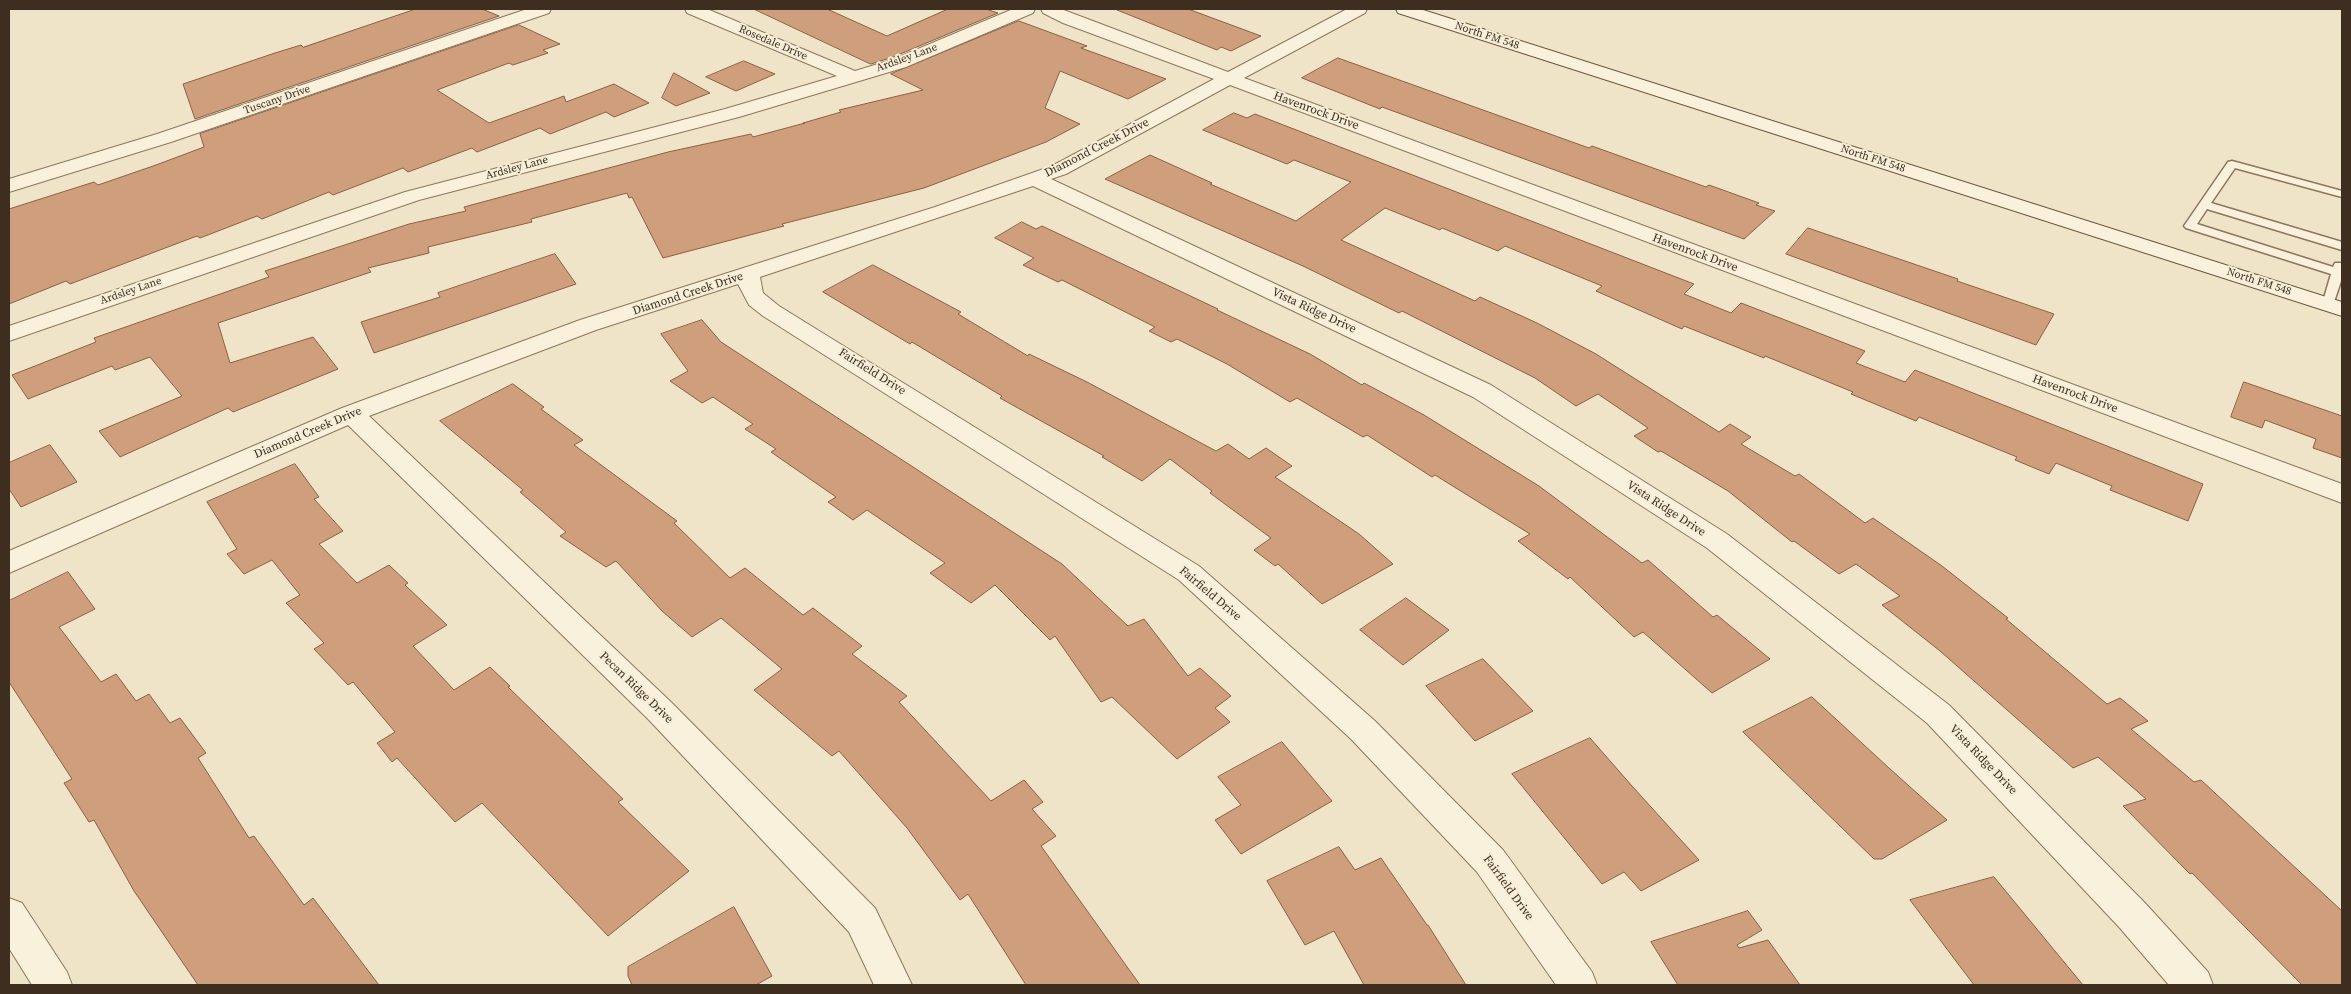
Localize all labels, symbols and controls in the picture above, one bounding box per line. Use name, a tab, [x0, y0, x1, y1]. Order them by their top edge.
street label: North FM 548	[1453, 19, 1521, 53]
street label: Rosedale Drive	[737, 23, 809, 63]
street label: Ardsley Lane	[875, 41, 939, 75]
street label: Tuscany Drive	[242, 82, 312, 118]
street label: Havenrock Drive	[1271, 89, 1361, 133]
street label: Diamond Creek Drive	[1042, 115, 1152, 181]
street label: North FM 548	[1839, 142, 1907, 176]
street label: Ardsley Lane	[484, 153, 550, 183]
street label: Havenrock Drive	[1650, 231, 1740, 275]
street label: North FM 548	[2225, 265, 2293, 299]
street label: Diamond Creek Drive	[631, 269, 745, 319]
street label: Ardsley Lane	[99, 274, 163, 308]
street label: Vista Ridge Drive	[1270, 285, 1358, 337]
street label: Fairfield Drive	[836, 346, 908, 398]
street label: Havenrock Drive	[2030, 372, 2120, 416]
street label: Diamond Creek Drive	[252, 404, 364, 462]
street label: Vista Ridge Drive	[1624, 478, 1708, 540]
street label: Fairfield Drive	[1176, 564, 1244, 624]
street label: Pecan Ridge Drive	[596, 649, 676, 727]
street label: Vista Ridge Drive	[1946, 722, 2020, 798]
street label: Fairfield Drive	[1480, 853, 1536, 923]

